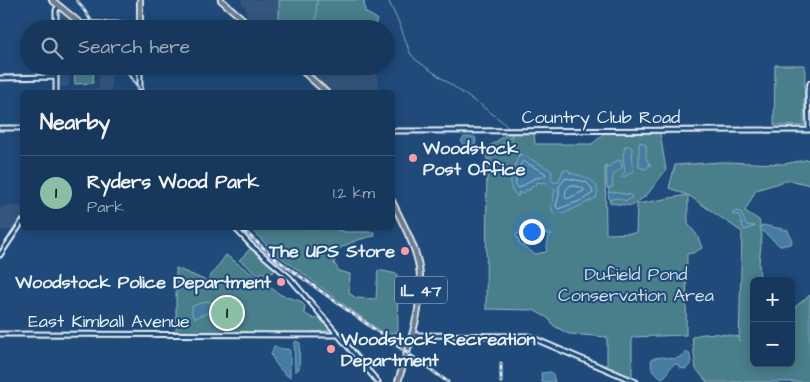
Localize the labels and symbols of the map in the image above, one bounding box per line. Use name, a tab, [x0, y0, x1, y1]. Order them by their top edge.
street label: Country Club Road	[522, 105, 680, 131]
place label: Woodstock Post Office	[422, 136, 526, 182]
marker: Woodstock Post Office	[407, 152, 419, 164]
your location	[519, 219, 545, 245]
place label: The UPS Store	[268, 239, 395, 264]
marker: The UPS Store	[399, 245, 411, 257]
park label: Dufield Pond Conservation Area	[558, 262, 714, 308]
place label: Woodstock Police Department	[14, 270, 272, 295]
marker: Woodstock Police Department	[275, 276, 287, 288]
road number: IL 47	[395, 276, 447, 304]
pin: 1	[211, 294, 243, 332]
street label: East Kimball Avenue	[28, 309, 190, 334]
place label: Woodstock Recreation Department	[340, 327, 535, 373]
marker: Woodstock Recreation Department	[325, 343, 337, 355]

